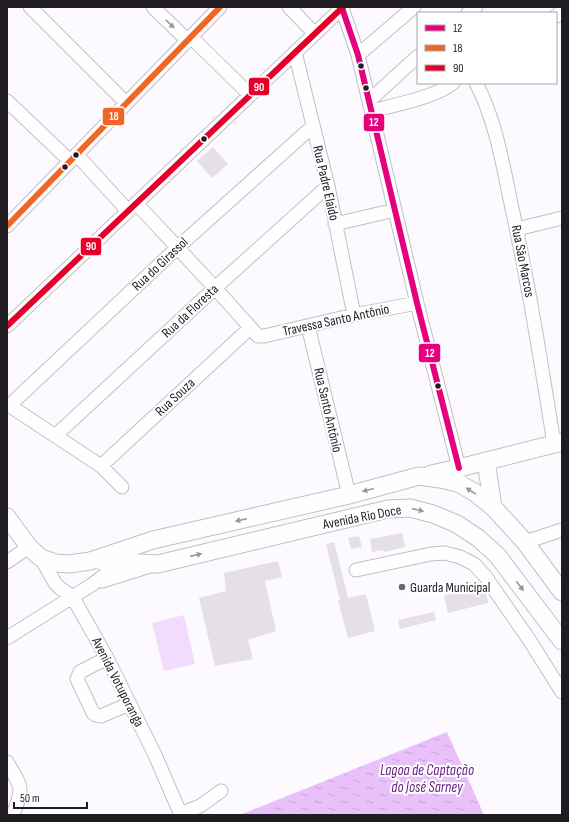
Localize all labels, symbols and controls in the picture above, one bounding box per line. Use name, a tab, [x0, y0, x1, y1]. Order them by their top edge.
legend	[417, 12, 557, 84]
one-way arrow	[165, 19, 175, 29]
text: 12	[453, 21, 462, 36]
text: 18	[453, 41, 462, 56]
unlabelled marker	[356, 61, 366, 71]
text: 90	[453, 61, 464, 76]
line badge: 90	[248, 77, 270, 96]
text: 90	[254, 81, 264, 94]
unlabelled marker	[361, 83, 371, 93]
line badge: 18	[102, 107, 125, 126]
text: 18	[109, 110, 119, 123]
line badge: 12	[363, 113, 385, 132]
text: 12	[369, 116, 379, 129]
unlabelled marker	[199, 134, 209, 144]
street label: Rua Padre Elaido	[309, 144, 343, 222]
unlabelled marker	[71, 150, 81, 160]
unlabelled marker	[60, 162, 70, 172]
street label: Rua São Marcos	[508, 223, 538, 299]
street label: Rua do Girassol	[128, 234, 192, 294]
line badge: 90	[80, 237, 102, 256]
text: 90	[86, 240, 96, 253]
street label: Rua da Floresta	[158, 281, 222, 341]
street label: Travessa Santo Antônio	[281, 300, 391, 340]
line badge: 12	[418, 343, 441, 363]
text: 12	[425, 347, 435, 360]
street label: Rua Santo Antônio	[310, 366, 346, 454]
street label: Rua Souza	[152, 374, 198, 420]
unlabelled marker	[433, 381, 443, 391]
one-way arrow	[362, 487, 374, 493]
one-way arrow	[465, 487, 477, 494]
street label: Avenida Rio Doce	[320, 501, 403, 533]
one-way arrow	[412, 508, 425, 514]
one-way arrow	[235, 517, 248, 523]
one-way arrow	[190, 551, 202, 557]
place label: Guarda Municipal	[410, 579, 490, 596]
one-way arrow	[516, 580, 524, 591]
marker: Guarda Municipal	[397, 582, 407, 592]
street label: Avenida Votuporanga	[88, 634, 148, 730]
water label: Lagoa de Captação do José Sarney	[380, 761, 474, 797]
scale bar	[14, 784, 87, 810]
text: 50 m	[20, 791, 40, 806]

